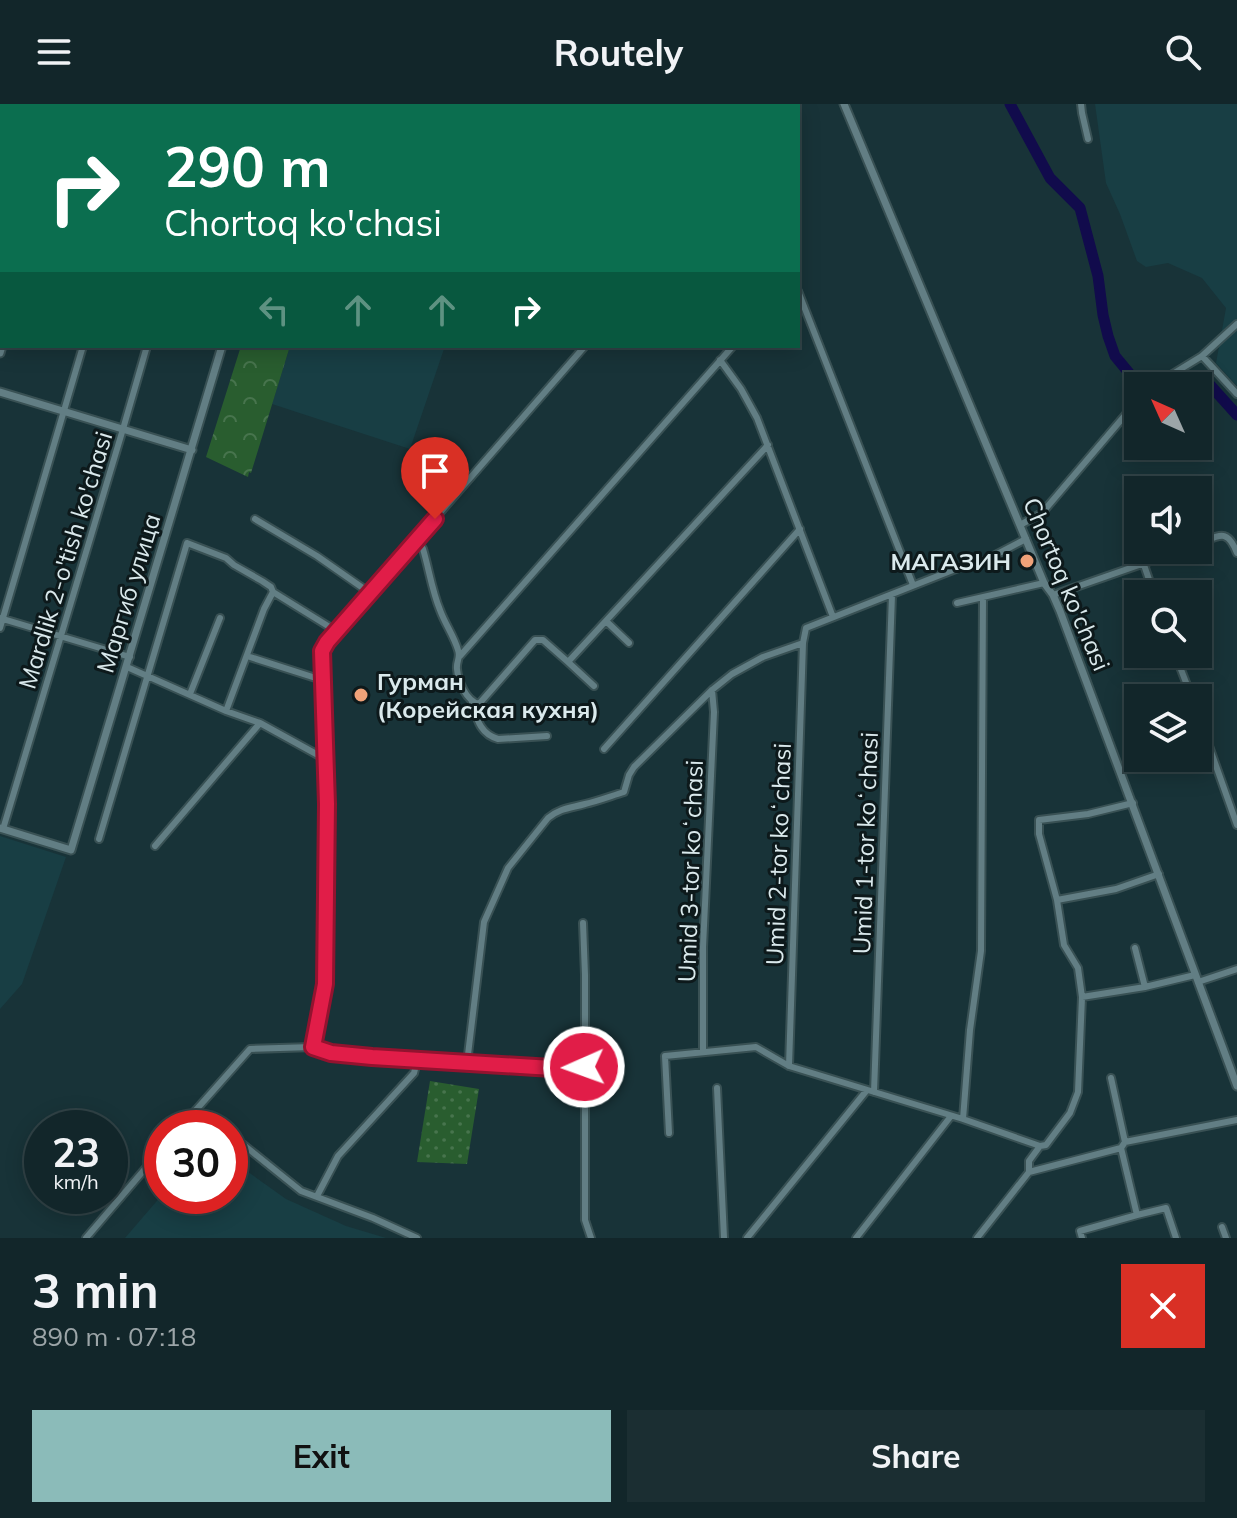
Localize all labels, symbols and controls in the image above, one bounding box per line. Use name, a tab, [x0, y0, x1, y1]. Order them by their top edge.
icon: menu	[32, 30, 76, 74]
text: Routely	[554, 30, 683, 75]
icon: search	[1161, 30, 1205, 74]
text: 290 m	[164, 131, 331, 201]
icon: right	[32, 136, 136, 240]
text: Chortoq ko'chasi	[164, 200, 442, 245]
icon: left	[252, 288, 296, 332]
icon: ahead	[336, 288, 380, 332]
icon: ahead	[420, 288, 464, 332]
icon: right	[504, 288, 548, 332]
north arrow	[1124, 372, 1212, 460]
map controls	[1124, 372, 1212, 772]
street label: Mardlik 2-o'tish ko'chasi	[12, 428, 118, 692]
pin	[401, 437, 469, 519]
icon: arrive	[413, 449, 457, 493]
button: sound	[1124, 476, 1212, 564]
street label: Chortoq ko'chasi	[1017, 493, 1117, 675]
street label: Маргиб улица	[90, 510, 166, 676]
place label: МАГАЗИН	[890, 546, 1011, 576]
marker: МАГАЗИН	[1018, 552, 1036, 570]
button: search	[1124, 580, 1212, 668]
place label: Гурман (Корейская кухня)	[377, 666, 599, 724]
button: layers	[1124, 684, 1212, 772]
marker: Гурман (Корейская кухня)	[352, 686, 370, 704]
street label: Umid 1-tor koʻchasi	[846, 731, 884, 955]
street label: Umid 2-tor koʻchasi	[759, 742, 797, 966]
street label: Umid 3-tor koʻchasi	[671, 759, 709, 983]
position arrow	[542, 1025, 626, 1109]
speed limit sign: 30	[144, 1110, 248, 1214]
text: 23	[52, 1127, 100, 1177]
text: km/h	[53, 1169, 99, 1194]
text: 3 min	[32, 1260, 159, 1320]
button: close	[1121, 1264, 1205, 1348]
text: 890 m · 07:18	[32, 1320, 196, 1353]
button: Exit	[32, 1410, 611, 1502]
button: Share	[627, 1410, 1205, 1502]

